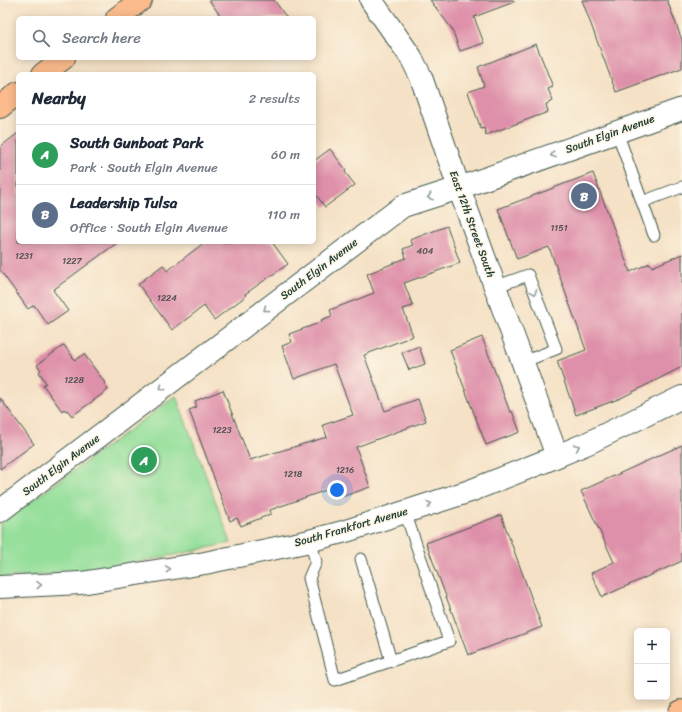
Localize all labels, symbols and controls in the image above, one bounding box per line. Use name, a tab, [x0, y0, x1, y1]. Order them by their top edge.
search box	[16, 16, 316, 60]
text: Search here	[62, 25, 141, 51]
icon: search	[30, 27, 52, 49]
text: Nearby	[32, 83, 86, 113]
text: 2 results	[249, 87, 300, 110]
street label: South Elgin Avenue	[563, 109, 658, 159]
text: South Gunboat Park	[70, 130, 204, 156]
text: A	[41, 143, 49, 166]
text: 60 m	[271, 143, 300, 166]
one-way arrow	[549, 150, 556, 158]
text: Park · South Elgin Avenue	[70, 156, 218, 179]
street label: East 12th Street South	[444, 168, 500, 280]
pin: B	[571, 181, 597, 211]
text: Leadership Tulsa	[70, 190, 177, 216]
one-way arrow	[427, 192, 434, 201]
text: B	[41, 203, 49, 226]
text: 110 m	[267, 203, 300, 226]
text: Office · South Elgin Avenue	[70, 216, 228, 239]
house number: 1151	[550, 220, 568, 236]
street label: South Elgin Avenue	[276, 233, 362, 305]
house number: 404	[417, 243, 434, 259]
house number: 1231	[15, 248, 33, 264]
house number: 1227	[62, 253, 83, 269]
one-way arrow	[530, 288, 538, 295]
house number: 1224	[157, 290, 177, 306]
one-way arrow	[264, 305, 271, 312]
house number: 1228	[64, 372, 84, 388]
one-way arrow	[160, 383, 167, 390]
house number: 1223	[212, 422, 232, 438]
street label: South Elgin Avenue	[18, 429, 104, 501]
one-way arrow	[573, 444, 580, 452]
pin: A	[131, 445, 157, 475]
house number: 1216	[336, 462, 354, 478]
house number: 1218	[284, 466, 303, 482]
your location	[327, 480, 347, 500]
one-way arrow	[426, 500, 433, 509]
street label: South Frankfort Avenue	[292, 502, 410, 552]
one-way arrow	[165, 565, 171, 574]
one-way arrow	[36, 580, 42, 589]
map controls	[634, 628, 670, 700]
button: +	[634, 628, 670, 664]
button: −	[634, 664, 670, 700]

